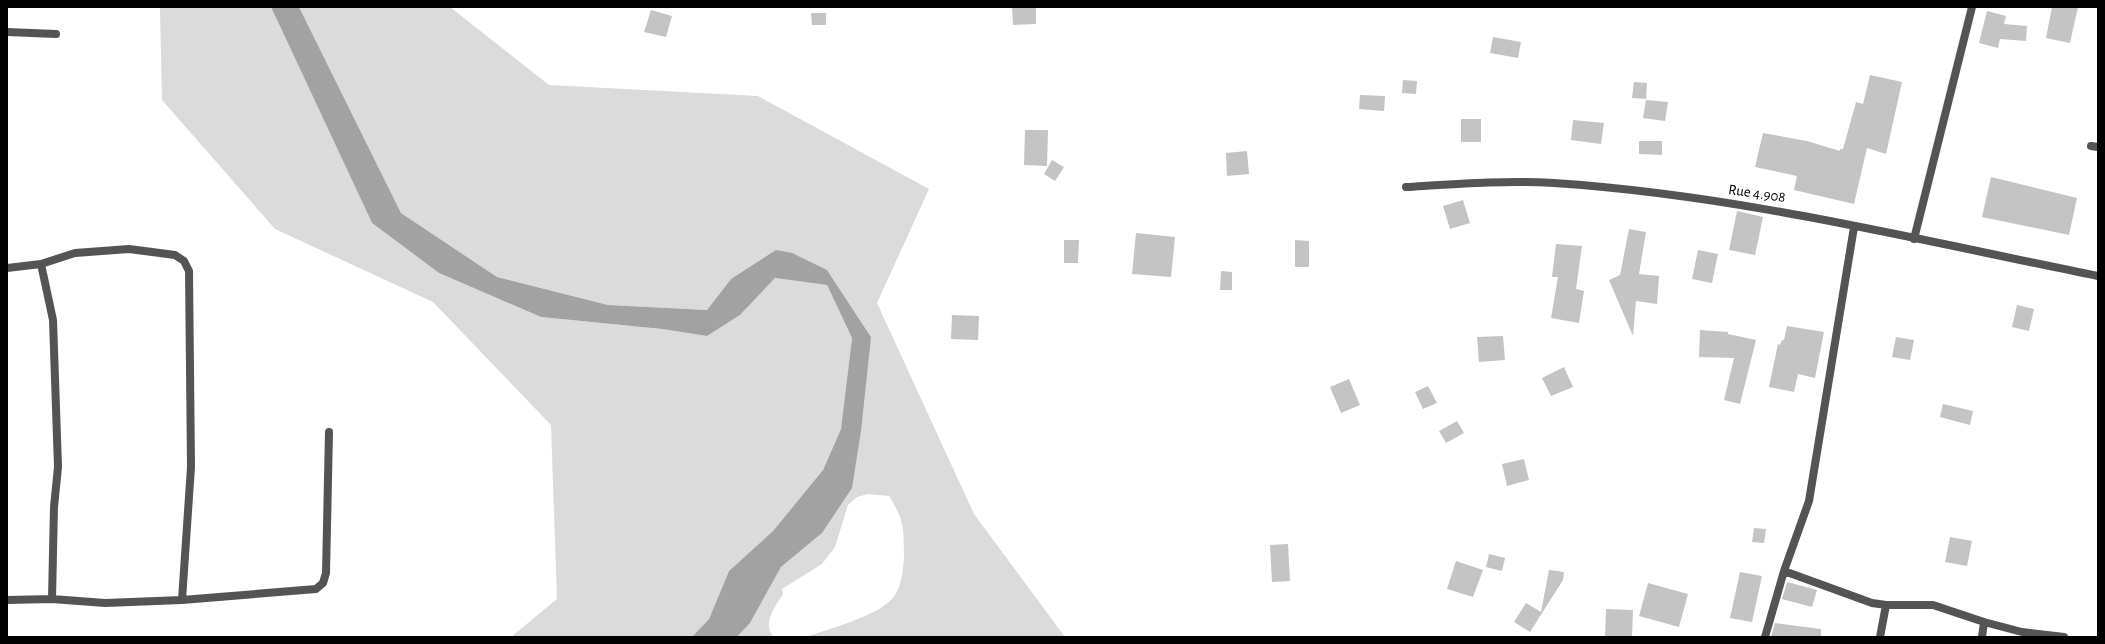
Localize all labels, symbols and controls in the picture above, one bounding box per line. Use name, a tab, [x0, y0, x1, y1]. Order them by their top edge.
street label: Rue 4.908	[1727, 182, 1787, 205]

